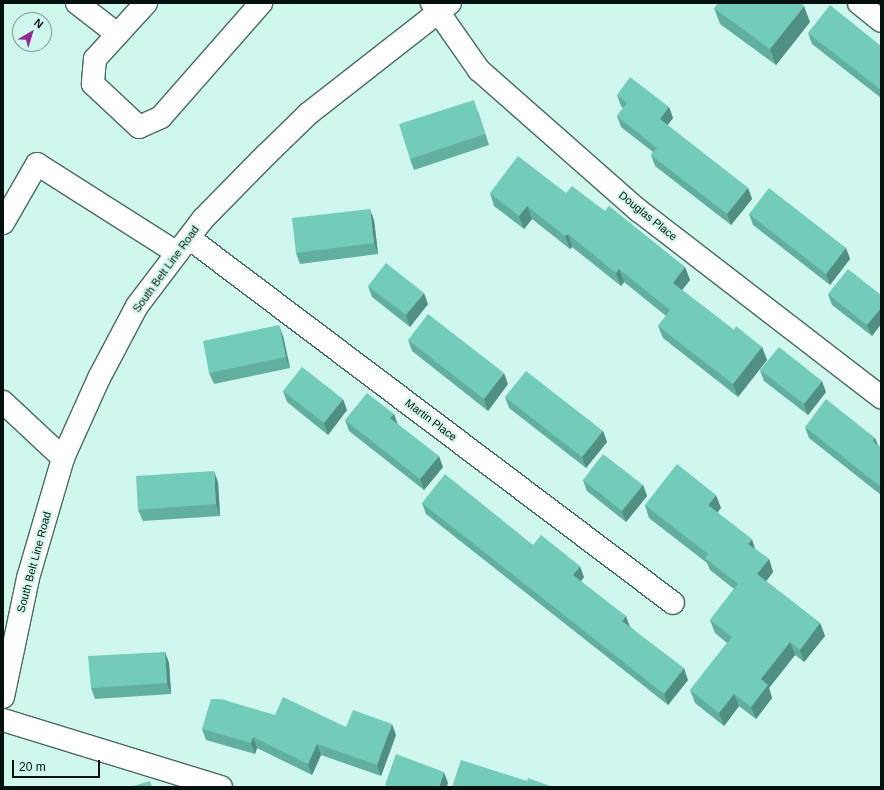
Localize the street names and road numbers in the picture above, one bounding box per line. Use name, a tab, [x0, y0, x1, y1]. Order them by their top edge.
street label: Douglas Place	[616, 189, 680, 243]
street label: South Belt Line Road	[130, 223, 202, 315]
street label: Martin Place	[403, 396, 459, 444]
street label: South Belt Line Road	[14, 510, 54, 614]

